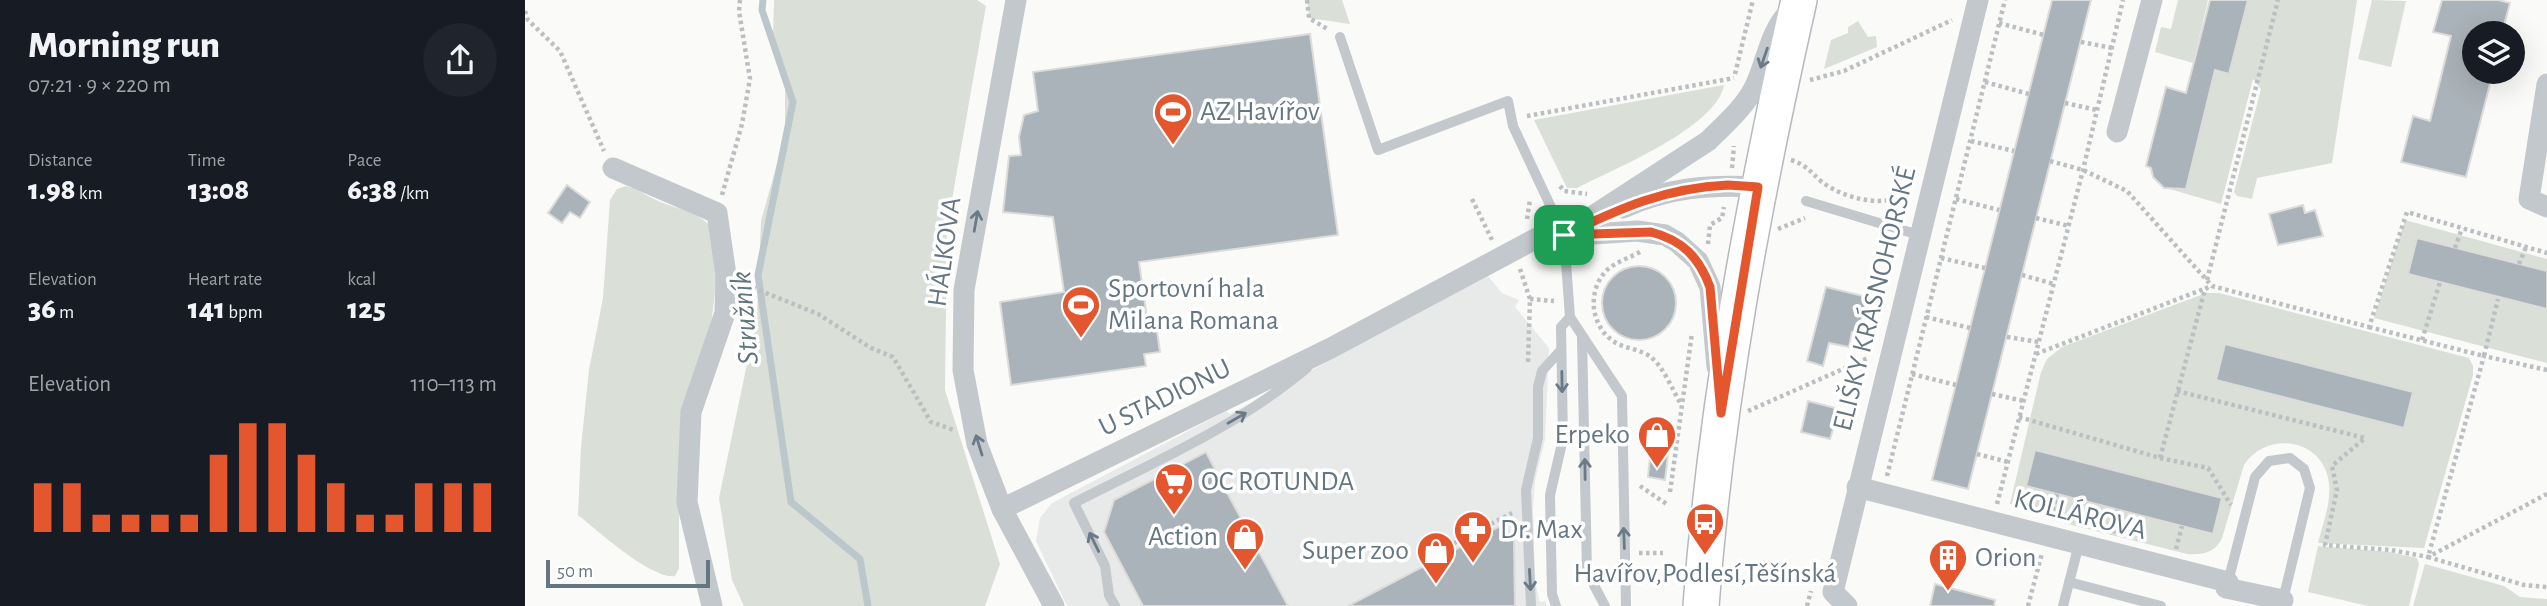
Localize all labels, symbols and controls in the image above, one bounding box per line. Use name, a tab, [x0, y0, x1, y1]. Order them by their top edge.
map controls	[2462, 21, 2525, 84]
button: layers	[2462, 21, 2525, 84]
button: share	[423, 23, 497, 97]
text: Morning run	[28, 27, 220, 65]
one-way arrow	[1757, 47, 1769, 69]
text: 07:21 · 9 × 220 m	[28, 74, 171, 97]
sports icon: AZ Havířov	[1152, 91, 1194, 146]
place label: AZ Havířov	[1200, 98, 1320, 126]
text: Distance	[28, 151, 92, 170]
text: Time	[188, 151, 226, 170]
text: Pace	[347, 151, 382, 170]
street label: ELIŠKY KRÁSNOHORSKÉ	[1826, 163, 1921, 434]
text: 1.98	[28, 175, 76, 205]
text: 13:08	[188, 175, 249, 205]
text: 6:38	[347, 175, 397, 205]
text: km	[76, 184, 103, 203]
text: /km	[397, 184, 430, 203]
street label: HÁLKOVA	[920, 195, 967, 309]
pin	[1534, 205, 1594, 265]
one-way arrow	[970, 210, 983, 233]
icon: arrive	[1545, 216, 1583, 254]
text: Elevation	[28, 270, 97, 289]
text: Heart rate	[188, 270, 262, 289]
text: kcal	[347, 270, 376, 289]
water label: Stružník	[726, 270, 764, 366]
place label: Sportovní hala Milana Romana	[1108, 275, 1279, 335]
sports icon: Sportovní hala Milana Romana	[1060, 284, 1102, 339]
text: 36	[28, 294, 56, 324]
text: 141	[188, 294, 225, 324]
text: 125	[347, 294, 386, 324]
text: m	[56, 303, 74, 322]
text: bpm	[225, 303, 263, 322]
street label: U STADIONU	[1095, 354, 1235, 442]
one-way arrow	[1555, 370, 1569, 393]
text: Elevation	[28, 373, 111, 396]
text: 110–113 m	[411, 373, 497, 396]
one-way arrow	[1227, 411, 1247, 425]
shop icon: Erpeko	[1636, 414, 1678, 469]
place label: Erpeko	[1555, 421, 1630, 449]
one-way arrow	[971, 435, 984, 457]
one-way arrow	[1578, 457, 1592, 480]
supermarket icon: OC ROTUNDA	[1153, 461, 1195, 516]
place label: OC ROTUNDA	[1201, 468, 1354, 496]
street label: KOLLÁROVA	[2011, 482, 2150, 545]
bus stop icon: Havířov,Podlesí,Těšínská	[1684, 501, 1726, 556]
pharmacy icon: Dr. Max	[1452, 509, 1494, 564]
shop icon: Action	[1224, 516, 1266, 571]
place label: Dr. Max	[1500, 516, 1583, 544]
place label: Action	[1148, 523, 1218, 551]
one-way arrow	[1618, 527, 1631, 550]
shop icon: Super zoo	[1415, 530, 1457, 585]
one-way arrow	[1086, 532, 1100, 553]
place label: Super zoo	[1302, 537, 1409, 565]
building icon: Orion	[1927, 537, 1969, 592]
place label: Orion	[1975, 544, 2037, 572]
scale bar	[546, 557, 711, 589]
place label: Havířov,Podlesí,Těšínská	[1573, 560, 1837, 588]
text: 50 m	[557, 562, 593, 581]
one-way arrow	[1523, 569, 1536, 592]

